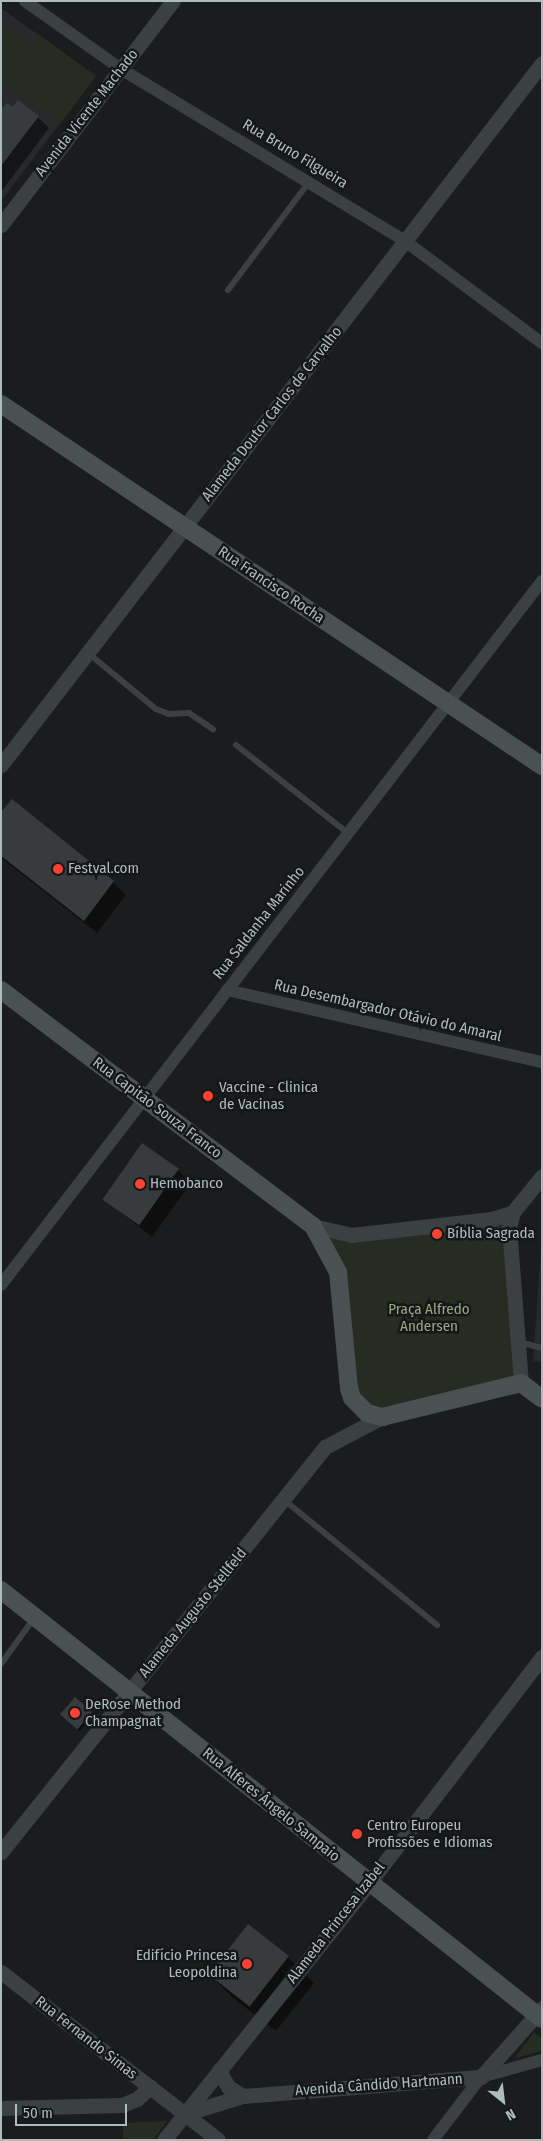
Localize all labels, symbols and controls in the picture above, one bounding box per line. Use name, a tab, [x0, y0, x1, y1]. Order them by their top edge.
street label: Avenida Vicente Machado	[32, 46, 142, 180]
street label: Rua Bruno Filgueira	[239, 116, 351, 192]
street label: Alameda Doutor Carlos de Carvalho	[198, 323, 346, 505]
street label: Rua Francisco Rocha	[214, 543, 328, 627]
place label: Festval.com	[68, 860, 139, 878]
marker: Festval.com	[52, 863, 64, 875]
street label: Rua Saldanha Marinho	[209, 863, 309, 983]
street label: Rua Desembargador Otávio do Amaral	[273, 976, 503, 1046]
street label: Rua Capitão Souza Franco	[89, 1054, 225, 1162]
place label: Vaccine - Clinica de Vacinas	[219, 1078, 318, 1113]
marker: Vaccine - Clinica de Vacinas	[201, 1089, 215, 1103]
place label: Hemobanco	[150, 1175, 223, 1193]
marker: Hemobanco	[134, 1178, 146, 1190]
place label: Bíblia Sagrada	[447, 1225, 535, 1243]
marker: Bíblia Sagrada	[431, 1228, 443, 1240]
park label: Praça Alfredo Andersen	[388, 1300, 470, 1335]
street label: Alameda Augusto Stellfeld	[135, 1545, 251, 1681]
place label: DeRose Method Champagnat	[85, 1695, 181, 1730]
marker: DeRose Method Champagnat	[69, 1707, 81, 1719]
street label: Rua Alferes Ângelo Sampaio	[199, 1744, 343, 1866]
place label: Centro Europeu Profissões e Idiomas	[367, 1816, 493, 1851]
marker: Centro Europeu Profissões e Idiomas	[351, 1828, 363, 1840]
street label: Alameda Princesa Izabel	[283, 1859, 389, 1987]
place label: Edifício Princesa Leopoldina	[136, 1946, 237, 1981]
marker: Edifício Princesa Leopoldina	[241, 1958, 253, 1970]
street label: Rua Fernando Simas	[31, 1993, 141, 2083]
street label: Avenida Cândido Hartmann	[295, 2070, 463, 2100]
north arrow	[478, 2076, 528, 2126]
scale bar	[18, 2094, 130, 2126]
text: 50 m	[23, 2104, 53, 2122]
text: N	[503, 2105, 518, 2124]

